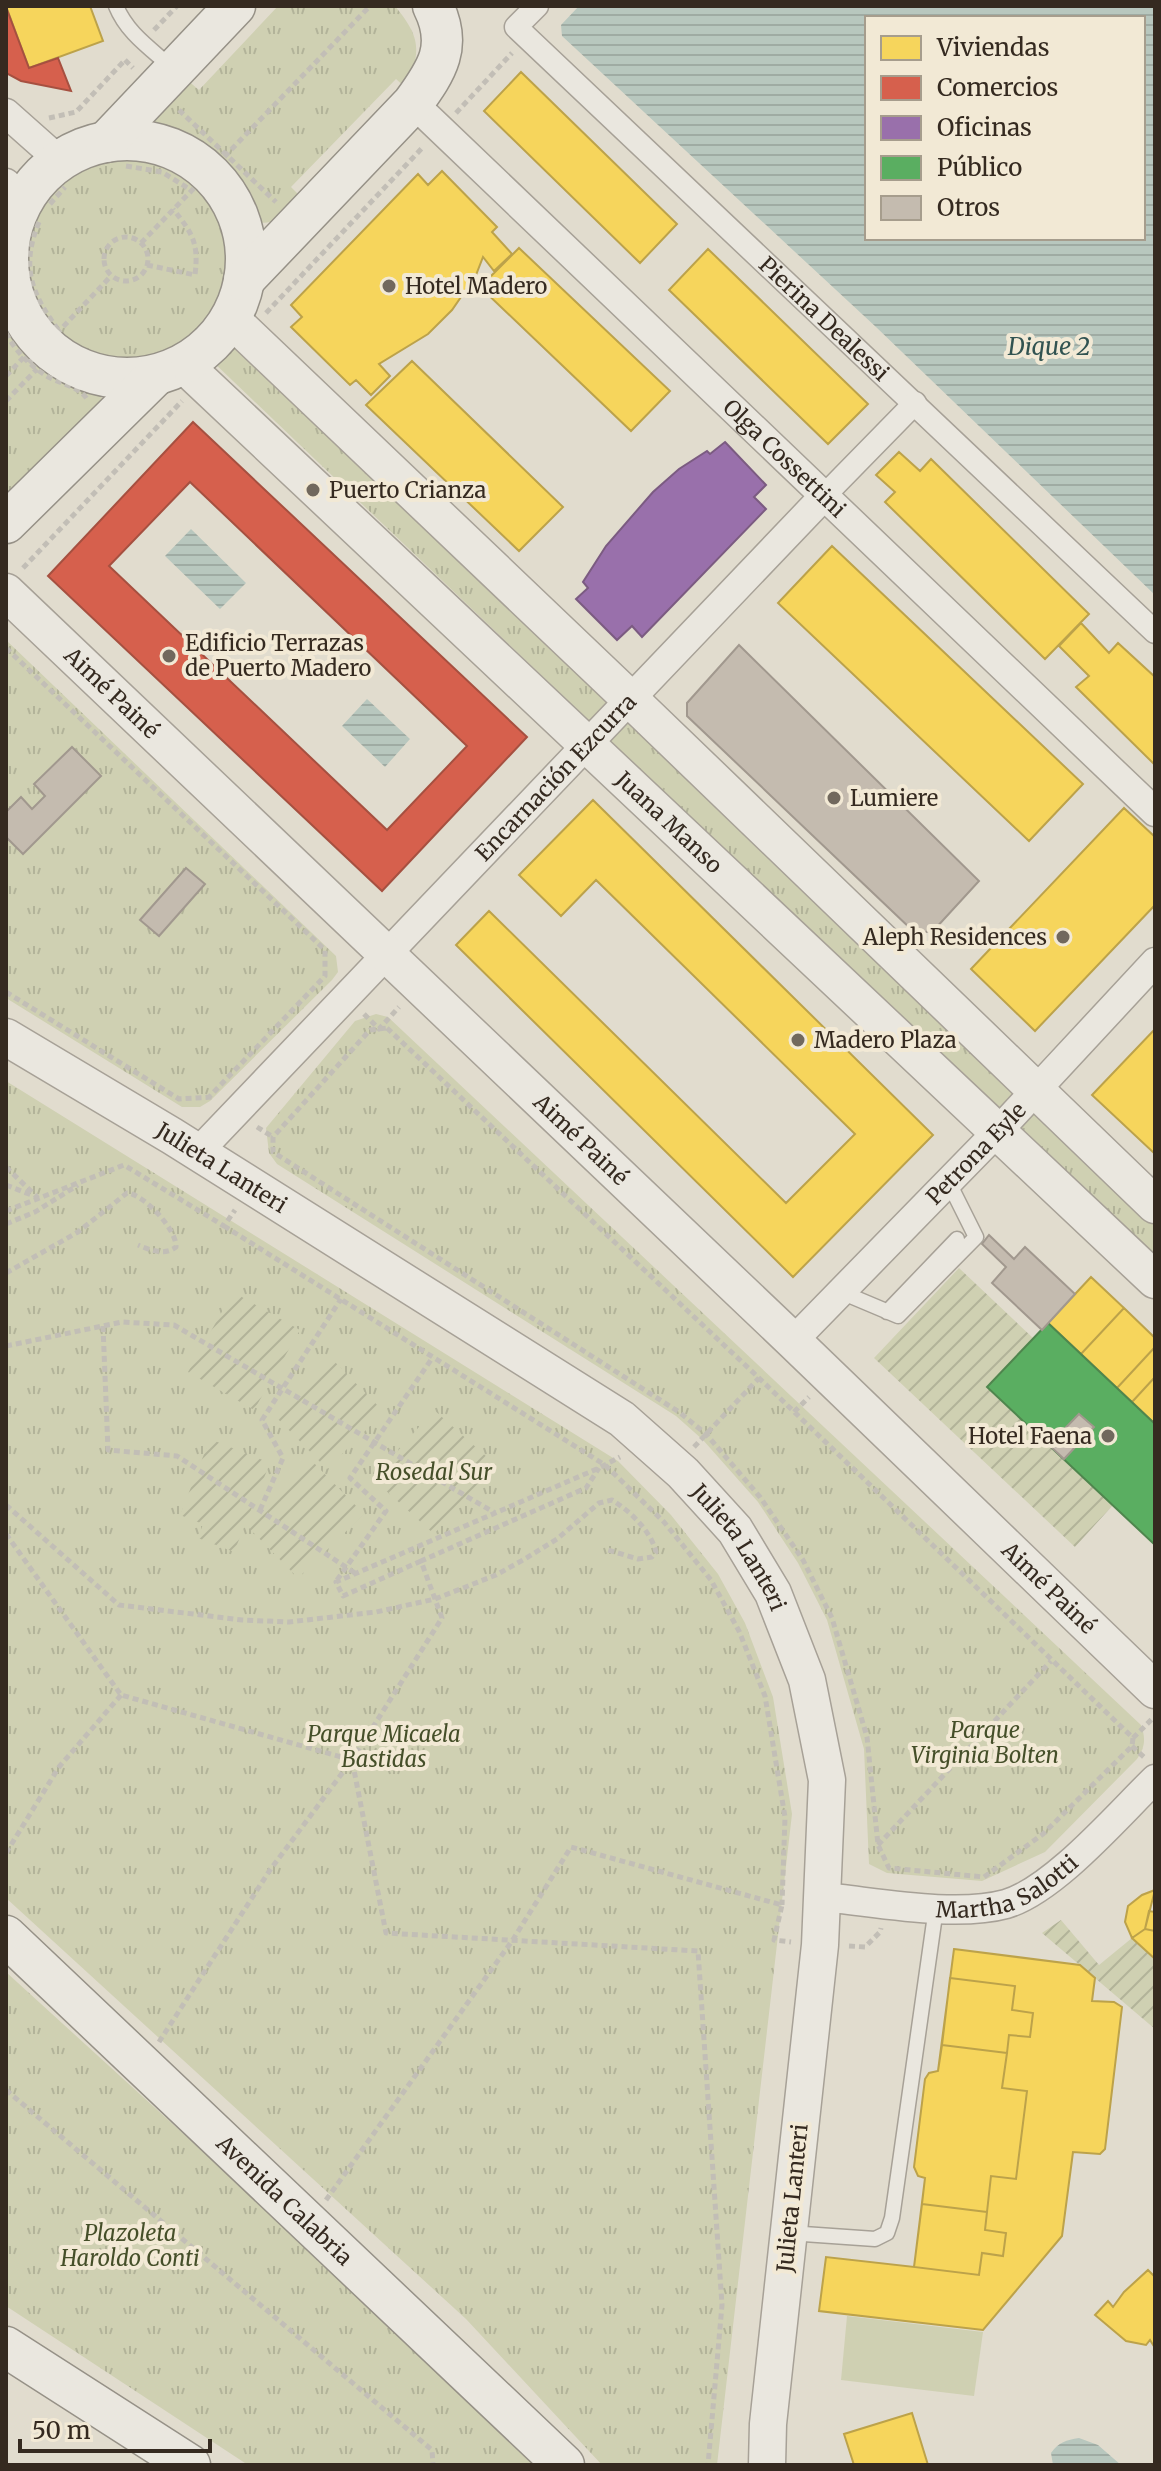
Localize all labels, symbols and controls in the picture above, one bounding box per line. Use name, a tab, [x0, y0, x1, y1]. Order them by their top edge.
legend	[865, 16, 1145, 240]
text: Viviendas	[936, 32, 1049, 63]
text: Comercios	[937, 72, 1058, 103]
text: Oficinas	[937, 112, 1032, 143]
text: Público	[937, 152, 1022, 183]
text: Otros	[937, 192, 1000, 223]
street label: Pierina Dealessi	[753, 251, 895, 387]
place label: Hotel Madero	[405, 272, 548, 300]
marker: Hotel Madero	[380, 277, 398, 295]
water label: Dique 2	[1007, 331, 1090, 362]
street label: Olga Cossettini	[717, 393, 852, 523]
place label: Puerto Crianza	[329, 476, 486, 504]
marker: Puerto Crianza	[304, 481, 322, 499]
place label: Edificio Terrazas de Puerto Madero	[185, 629, 372, 682]
street label: Aimé Painé	[58, 640, 165, 744]
marker: Edificio Terrazas de Puerto Madero	[160, 647, 178, 665]
street label: Encarnación Ezcurra	[469, 688, 642, 867]
street label: Juana Manso	[609, 764, 728, 879]
place label: Lumiere	[850, 784, 938, 812]
marker: Lumiere	[825, 789, 843, 807]
place label: Aleph Residences	[862, 923, 1047, 951]
marker: Aleph Residences	[1054, 928, 1072, 946]
place label: Madero Plaza	[814, 1026, 957, 1054]
marker: Madero Plaza	[789, 1031, 807, 1049]
street label: Aimé Painé	[527, 1087, 634, 1191]
street label: Petrona Eyle	[920, 1096, 1032, 1210]
street label: Julieta Lanteri	[150, 1115, 292, 1219]
place label: Hotel Faena	[968, 1422, 1092, 1450]
marker: Hotel Faena	[1099, 1427, 1117, 1445]
park label: Rosedal Sur	[376, 1458, 493, 1486]
street label: Julieta Lanteri	[685, 1477, 792, 1615]
street label: Aimé Painé	[995, 1535, 1102, 1640]
park label: Parque Virginia Bolten	[911, 1716, 1059, 1769]
park label: Parque Micaela Bastidas	[307, 1720, 461, 1773]
street label: Martha Salotti	[935, 1849, 1084, 1924]
street label: Julieta Lanteri	[770, 2122, 814, 2275]
street label: Avenida Calabria	[210, 2128, 359, 2271]
park label: Plazoleta Haroldo Conti	[60, 2219, 199, 2272]
scale bar	[20, 2403, 210, 2453]
text: 50 m	[32, 2415, 91, 2446]

